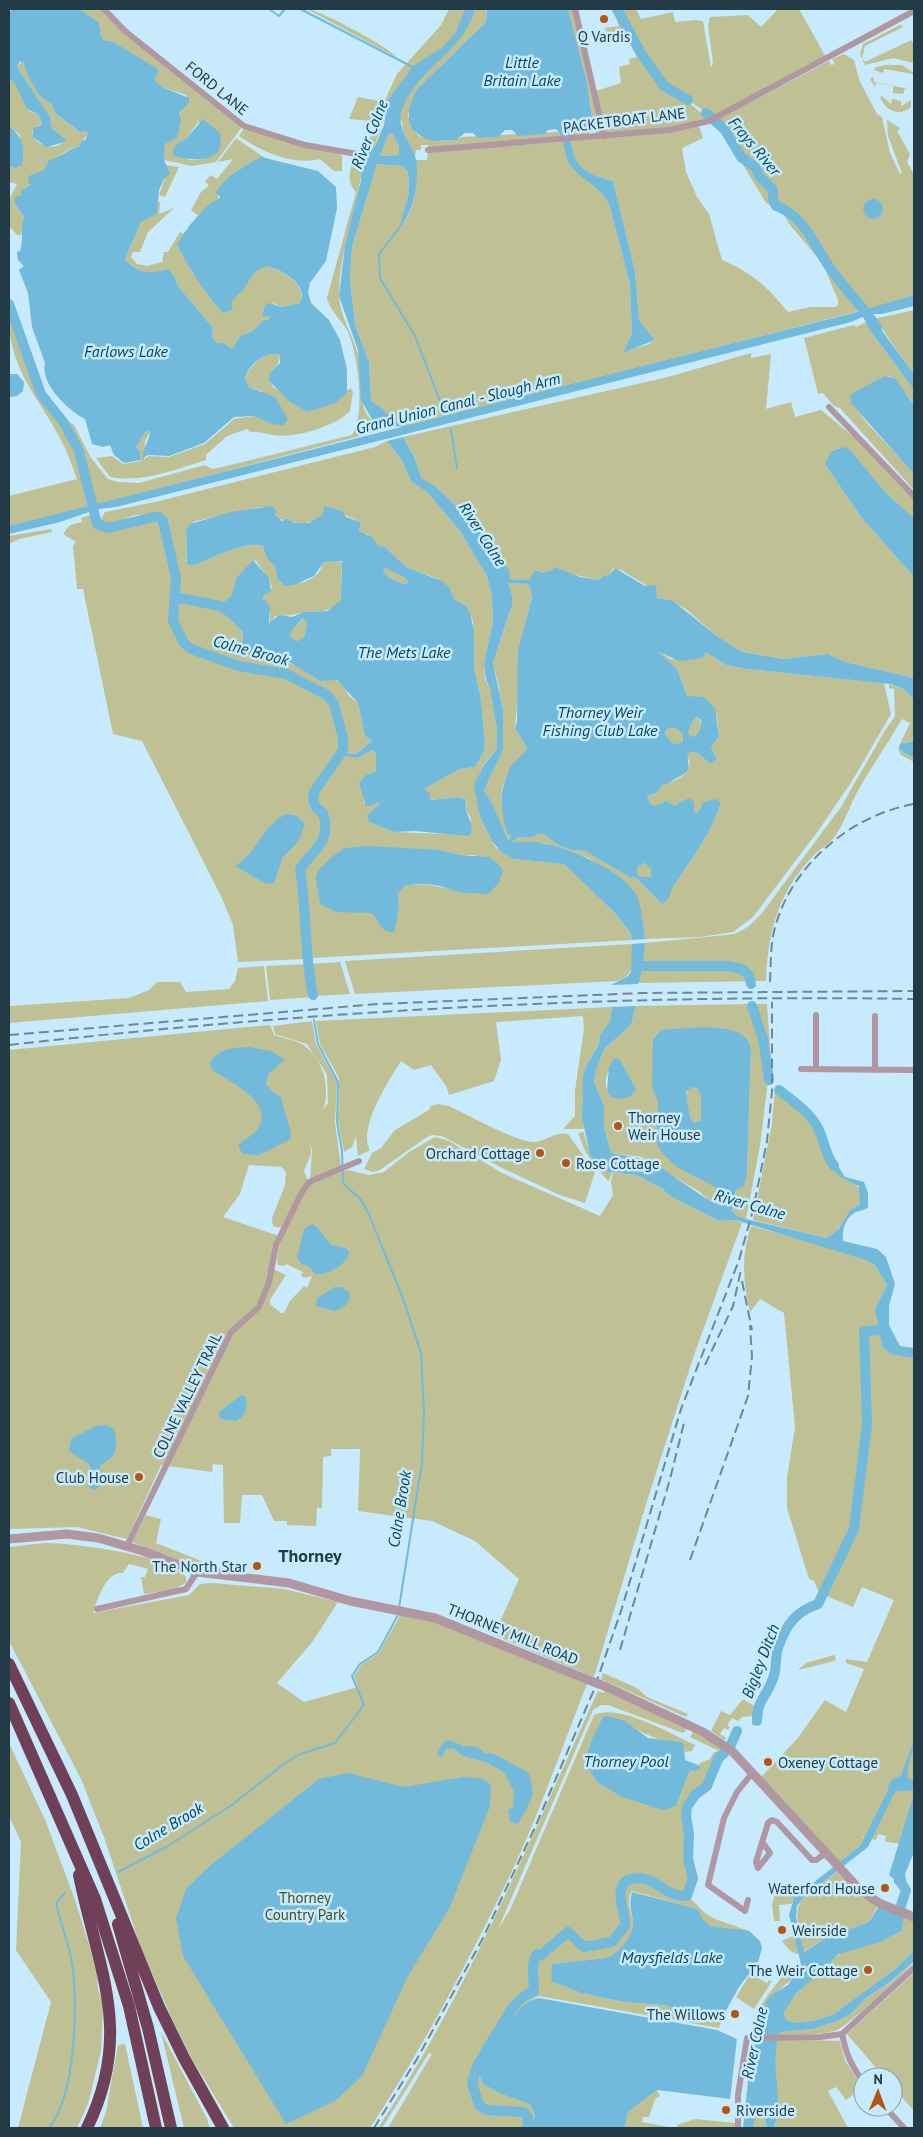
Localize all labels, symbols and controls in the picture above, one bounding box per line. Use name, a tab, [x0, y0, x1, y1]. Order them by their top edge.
marker: Q Vardis	[598, 13, 610, 25]
place label: Q Vardis	[578, 27, 630, 46]
water label: Little Britain Lake	[483, 52, 561, 90]
street label: FORD LANE	[182, 57, 252, 119]
water label: River Colne	[346, 96, 392, 172]
street label: PACKETBOAT LANE	[562, 103, 686, 137]
water label: Frays River	[725, 112, 787, 181]
water label: Farlows Lake	[84, 341, 169, 361]
water label: Grand Union Canal - Slough Arm	[354, 368, 562, 438]
water label: River Colne	[455, 498, 512, 570]
water label: Colne Brook	[211, 630, 292, 670]
water label: The Mets Lake	[357, 642, 451, 662]
water label: Thorney Weir Fishing Club Lake	[543, 702, 658, 740]
place label: Thorney Weir House	[628, 1108, 701, 1144]
marker: Thorney Weir House	[612, 1120, 624, 1132]
place label: Orchard Cottage	[426, 1144, 530, 1163]
marker: Orchard Cottage	[534, 1147, 546, 1159]
place label: Rose Cottage	[576, 1154, 660, 1173]
marker: Rose Cottage	[560, 1157, 572, 1169]
water label: River Colne	[712, 1184, 788, 1224]
street label: COLNE VALLEY TRAIL	[148, 1329, 226, 1461]
place label: Club House	[56, 1468, 129, 1487]
water label: Colne Brook	[383, 1468, 415, 1549]
marker: Club House	[133, 1471, 145, 1483]
district label: Thorney	[278, 1544, 342, 1567]
place label: The North Star	[152, 1557, 247, 1576]
marker: The North Star	[251, 1560, 263, 1572]
street label: THORNEY MILL ROAD	[445, 1599, 581, 1669]
water label: Bigley Ditch	[737, 1621, 783, 1701]
water label: Thorney Pool	[583, 1751, 669, 1771]
place label: Oxeney Cottage	[778, 1753, 878, 1772]
marker: Oxeney Cottage	[762, 1756, 774, 1768]
water label: Colne Brook	[130, 1797, 207, 1855]
place label: Waterford House	[768, 1879, 875, 1898]
marker: Waterford House	[879, 1882, 891, 1894]
park label: Thorney Country Park	[265, 1888, 346, 1924]
place label: Weirside	[792, 1921, 847, 1940]
marker: Weirside	[776, 1924, 788, 1936]
water label: Maysfields Lake	[621, 1947, 723, 1967]
place label: The Weir Cottage	[748, 1961, 858, 1980]
marker: The Weir Cottage	[862, 1964, 874, 1976]
place label: The Willows	[647, 2005, 725, 2024]
water label: River Colne	[737, 2005, 771, 2081]
marker: The Willows	[729, 2008, 741, 2020]
north arrow	[853, 2067, 903, 2117]
text: N	[873, 2070, 883, 2088]
place label: Riverside	[736, 2101, 795, 2120]
marker: Riverside	[720, 2104, 732, 2116]

